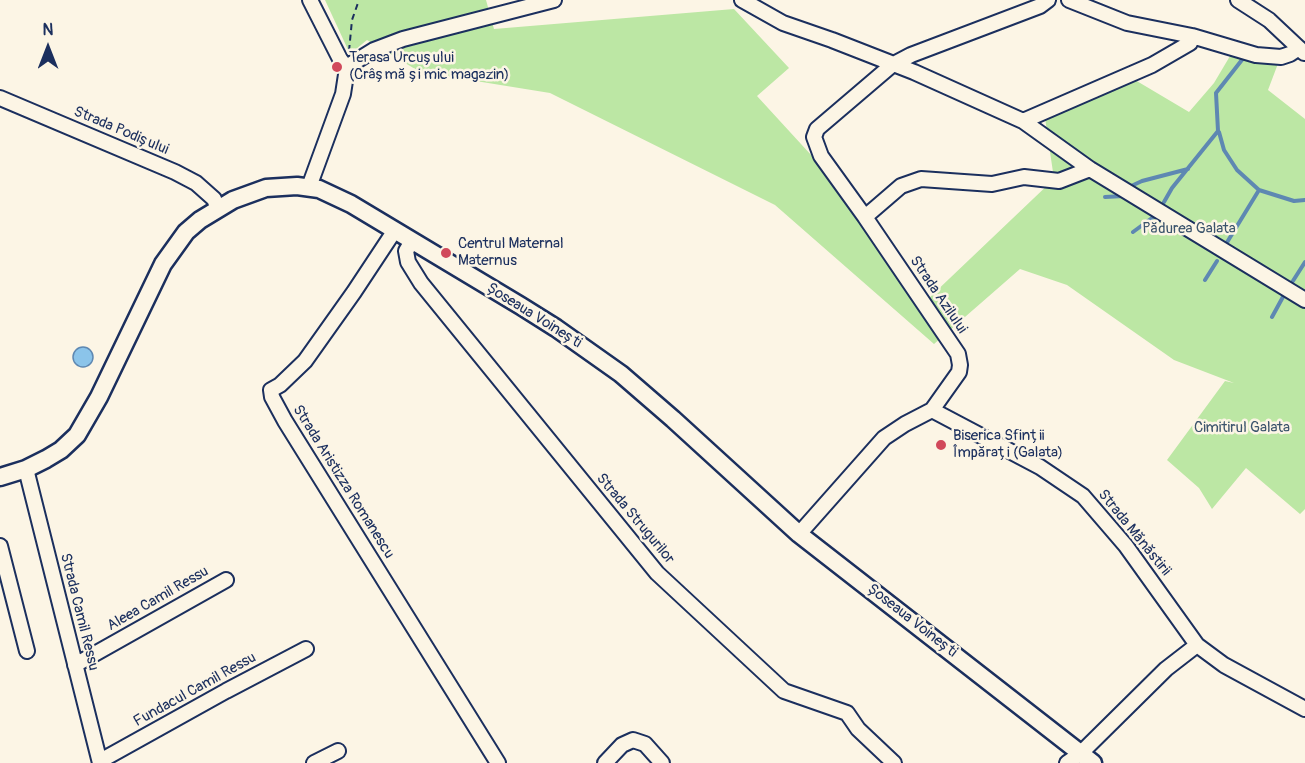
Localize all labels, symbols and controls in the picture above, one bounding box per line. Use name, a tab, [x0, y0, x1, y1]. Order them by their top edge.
north arrow	[18, 18, 78, 78]
text: N	[43, 20, 53, 40]
place label: Terasa Urcușului (Crâșmă și mic magazin)	[349, 49, 509, 84]
marker: Terasa Urcușului (Crâșmă și mic magazin)	[330, 60, 344, 74]
street label: Strada Podișului	[71, 103, 171, 159]
park label: Pădurea Galata	[1142, 220, 1236, 238]
place label: Centrul Maternal Maternus	[458, 235, 564, 270]
marker: Centrul Maternal Maternus	[439, 246, 453, 260]
street label: Strada Azilului	[905, 253, 971, 337]
street label: Șoseaua Voinești	[483, 280, 585, 352]
street label: Strada Aristizza Romanescu	[288, 402, 398, 562]
park label: Cimitirul Galata	[1194, 419, 1290, 437]
place label: Biserica Sfinții Împărați (Galata)	[953, 427, 1063, 462]
marker: Biserica Sfinții Împărați (Galata)	[934, 438, 948, 452]
street label: Strada Strugurilor	[592, 470, 678, 568]
street label: Strada Mănăstirii	[1094, 486, 1174, 580]
street label: Strada Camil Ressu	[56, 551, 102, 673]
street label: Aleea Camil Ressu	[104, 563, 212, 635]
street label: Șoseaua Voinești	[864, 580, 960, 662]
street label: Fundacul Camil Ressu	[131, 649, 259, 731]

